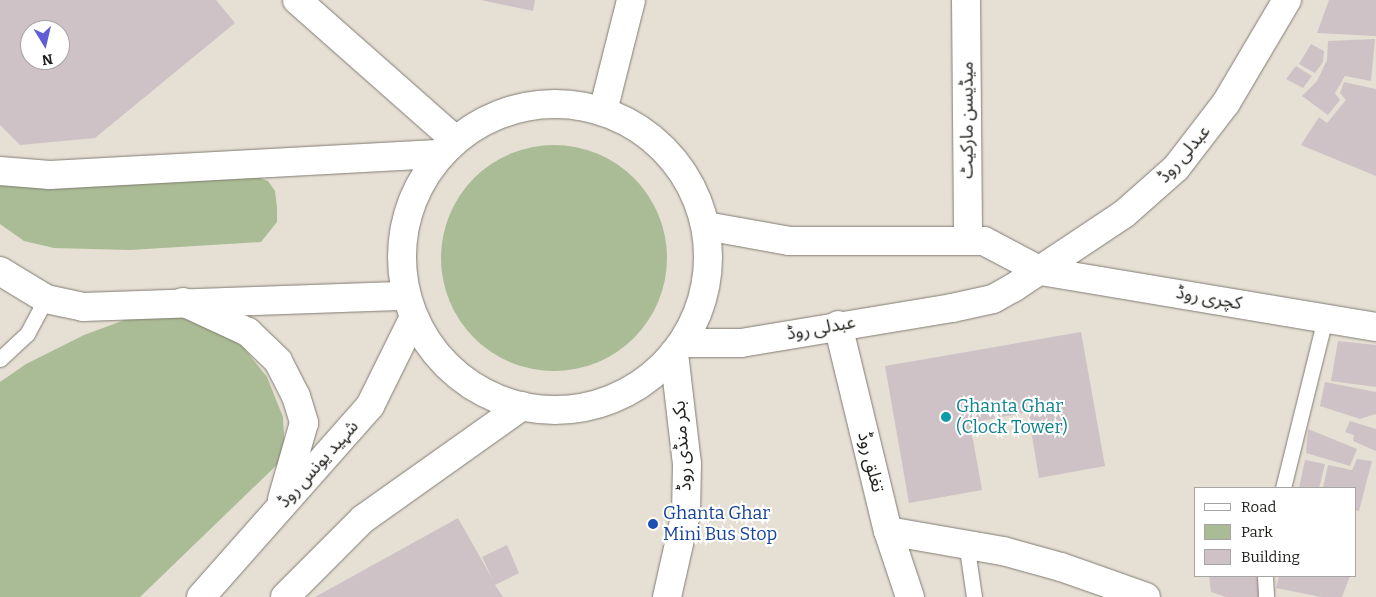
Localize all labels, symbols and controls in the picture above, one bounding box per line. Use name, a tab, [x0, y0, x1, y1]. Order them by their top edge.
north arrow	[20, 20, 70, 70]
text: N	[41, 50, 54, 69]
street label: میڈیسن مارکیٹ	[956, 61, 978, 179]
street label: عبدلی روڈ	[1153, 121, 1215, 187]
street label: کچری روڈ	[1174, 282, 1244, 314]
street label: عبدلی روڈ	[785, 311, 857, 345]
place label: Ghanta Ghar (Clock Tower)	[956, 396, 1068, 438]
street label: بکر منڈی روڈ	[668, 400, 696, 492]
marker: Ghanta Ghar (Clock Tower)	[940, 411, 952, 423]
street label: شہید یونس روڈ	[273, 416, 363, 512]
street label: تغلق روڈ	[853, 430, 889, 494]
legend	[1194, 487, 1356, 577]
text: Road	[1241, 498, 1276, 516]
place label: Ghanta Ghar Mini Bus Stop	[663, 503, 777, 546]
marker: Ghanta Ghar Mini Bus Stop	[647, 518, 659, 530]
text: Park	[1241, 523, 1273, 541]
text: Building	[1241, 548, 1300, 566]

